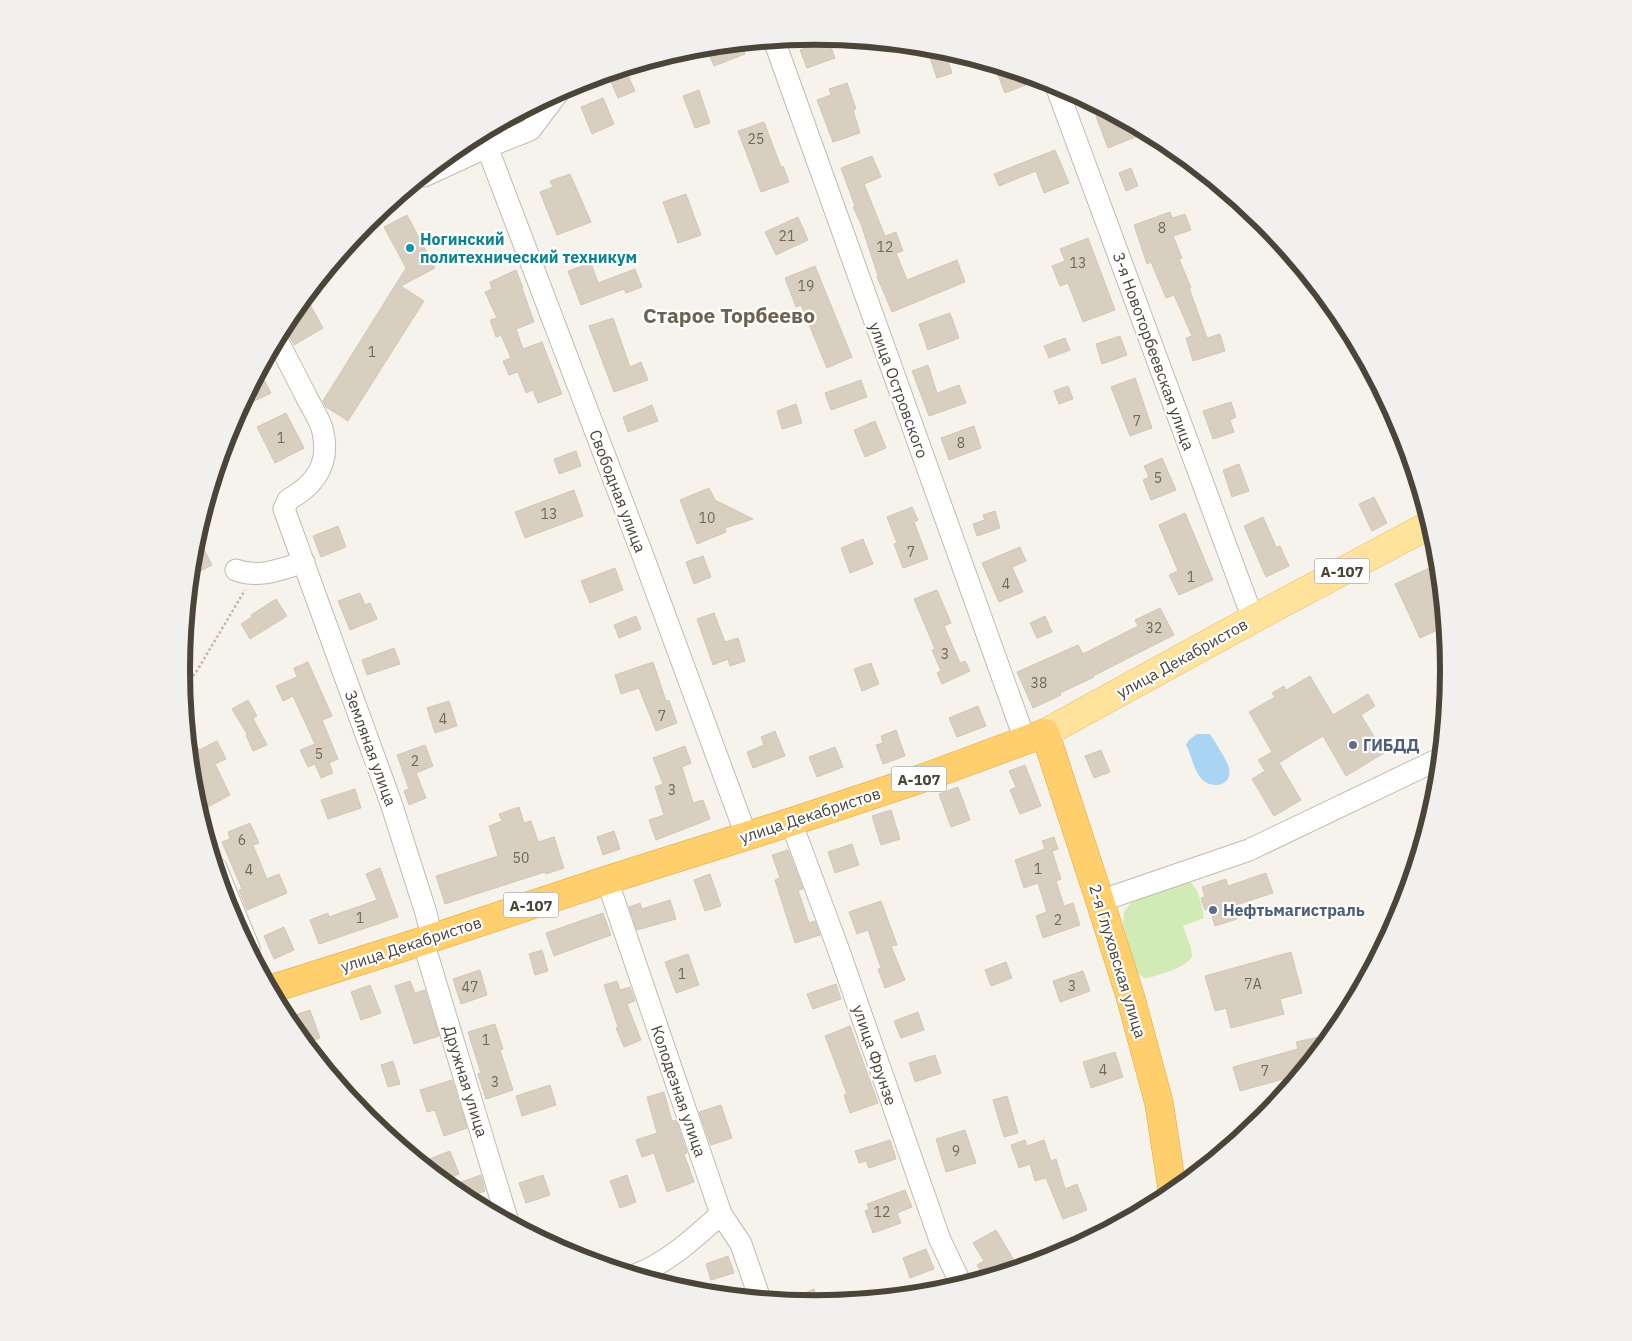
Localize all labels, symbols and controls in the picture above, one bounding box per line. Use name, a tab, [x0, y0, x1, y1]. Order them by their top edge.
house number: 25	[748, 130, 764, 148]
house number: 8	[1158, 219, 1166, 237]
house number: 21	[779, 227, 795, 245]
place label: Ногинский политехнический техникум	[420, 229, 637, 267]
house number: 12	[877, 238, 893, 256]
marker: Ногинский политехнический техникум	[404, 242, 416, 254]
street label: 3-я Новоторбеевская улица	[1109, 249, 1199, 453]
house number: 13	[1070, 254, 1086, 272]
house number: 19	[798, 277, 814, 295]
district label: Старое Торбеево	[643, 301, 815, 329]
street label: улица Островского	[865, 319, 933, 461]
house number: 1	[368, 343, 376, 361]
house number: 7	[1133, 412, 1141, 430]
street label: Свободная улица	[585, 427, 651, 556]
house number: 1	[277, 429, 285, 447]
house number: 8	[957, 434, 965, 452]
house number: 5	[1154, 469, 1162, 487]
house number: 13	[541, 505, 557, 523]
house number: 10	[699, 509, 715, 527]
house number: 7	[907, 543, 915, 561]
road number: А-107	[1314, 558, 1370, 584]
house number: 1	[1187, 568, 1195, 586]
house number: 4	[1002, 575, 1010, 593]
street label: улица Декабристов	[1113, 614, 1251, 702]
house number: 32	[1146, 619, 1162, 637]
house number: 3	[941, 645, 949, 663]
house number: 38	[1031, 674, 1047, 692]
street label: Земляная улица	[341, 687, 401, 809]
house number: 7	[658, 707, 666, 725]
house number: 4	[439, 710, 447, 728]
place label: ГИБДД	[1363, 735, 1420, 755]
marker: ГИБДД	[1347, 739, 1359, 751]
house number: 5	[315, 745, 323, 763]
house number: 2	[411, 752, 419, 770]
road number: А-107	[892, 766, 946, 792]
house number: 3	[668, 781, 676, 799]
street label: улица Декабристов	[737, 783, 883, 847]
house number: 6	[238, 831, 246, 849]
house number: 50	[513, 849, 529, 867]
house number: 1	[1034, 860, 1042, 878]
house number: 4	[245, 861, 253, 879]
street label: 2-я Глуховская улица	[1085, 882, 1151, 1041]
road number: А-107	[504, 892, 558, 918]
place label: Нефтьмагистраль	[1223, 900, 1365, 920]
marker: Нефтьмагистраль	[1207, 904, 1219, 916]
house number: 1	[356, 909, 364, 927]
house number: 2	[1054, 911, 1062, 929]
street label: улица Декабристов	[338, 912, 484, 976]
house number: 1	[678, 965, 686, 983]
house number: 7А	[1244, 975, 1262, 993]
house number: 3	[1068, 977, 1076, 995]
house number: 47	[462, 978, 478, 996]
street label: улица Фрунзе	[848, 1002, 902, 1108]
street label: Колодезная улица	[647, 1022, 711, 1160]
street label: Дружная улица	[440, 1023, 493, 1140]
house number: 1	[482, 1031, 490, 1049]
house number: 4	[1099, 1061, 1107, 1079]
house number: 7	[1261, 1062, 1269, 1080]
house number: 3	[491, 1073, 499, 1091]
house number: 9	[952, 1142, 960, 1160]
house number: 12	[874, 1203, 890, 1221]

